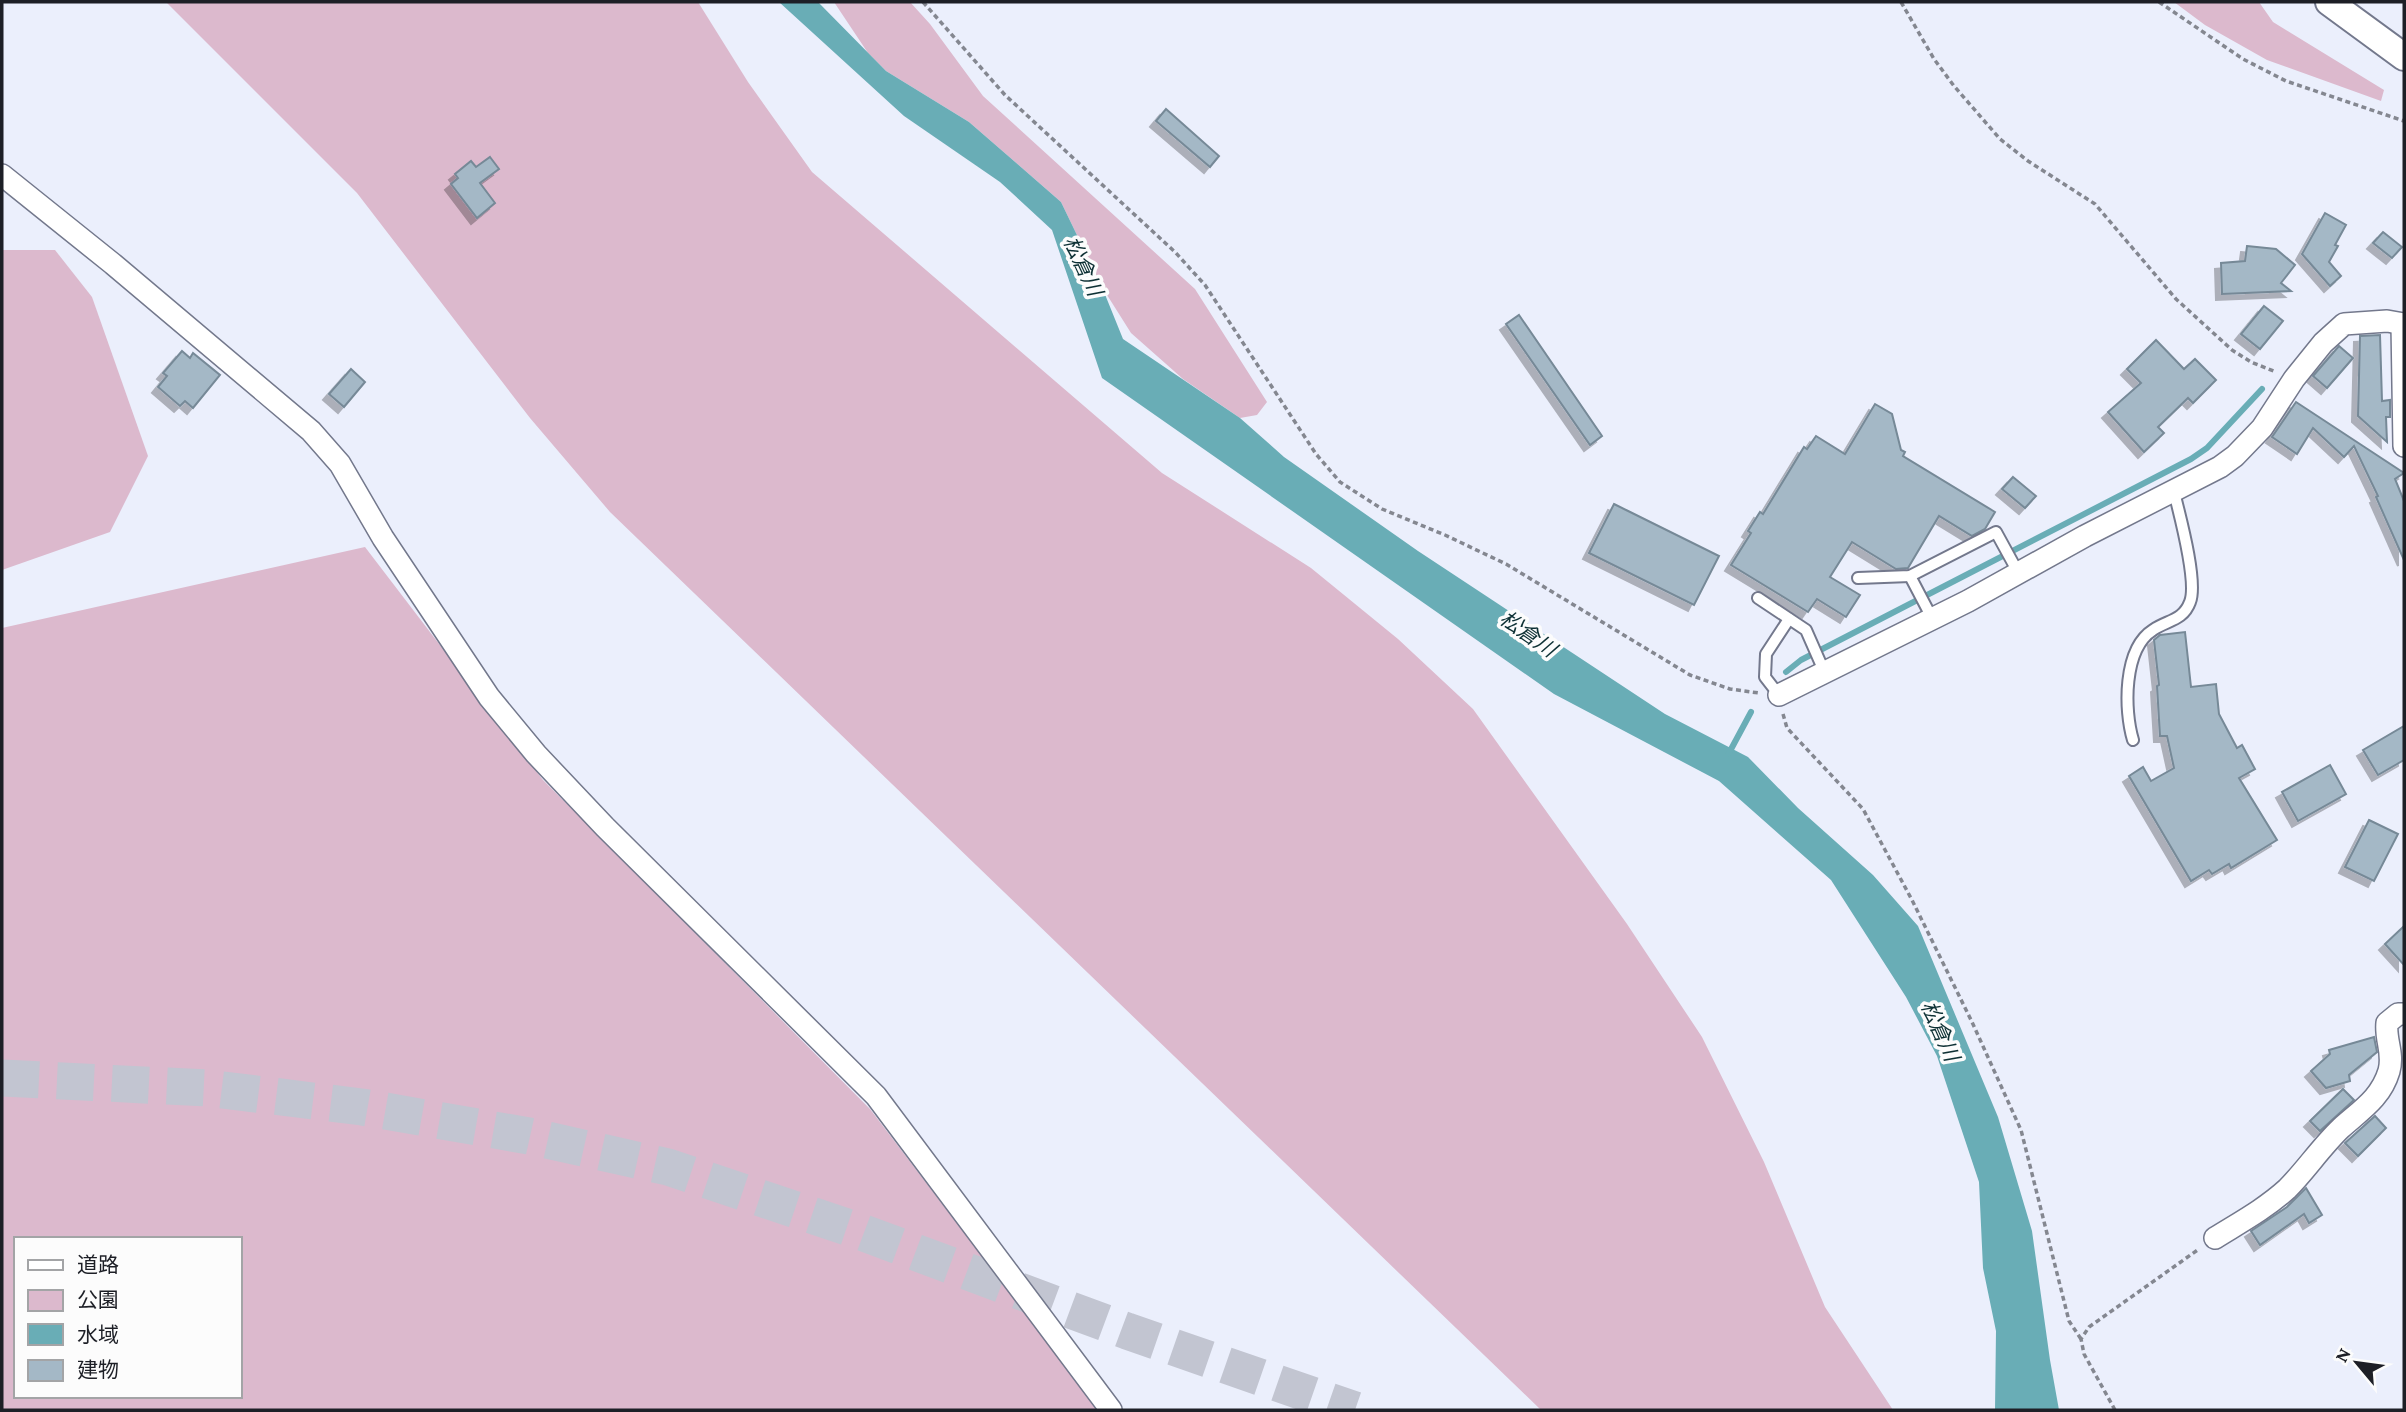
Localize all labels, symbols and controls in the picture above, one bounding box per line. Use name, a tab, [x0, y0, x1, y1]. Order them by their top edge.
water label: 松倉川	[1059, 232, 1108, 301]
water label: 松倉川	[1495, 606, 1562, 663]
water label: 松倉川	[1916, 997, 1965, 1066]
legend	[14, 1237, 242, 1398]
text: 道路	[77, 1253, 119, 1277]
text: 公園	[77, 1288, 119, 1312]
text: 水域	[77, 1323, 119, 1347]
north arrow	[2322, 1328, 2392, 1398]
text: N	[2330, 1344, 2355, 1366]
text: 建物	[77, 1358, 119, 1382]

